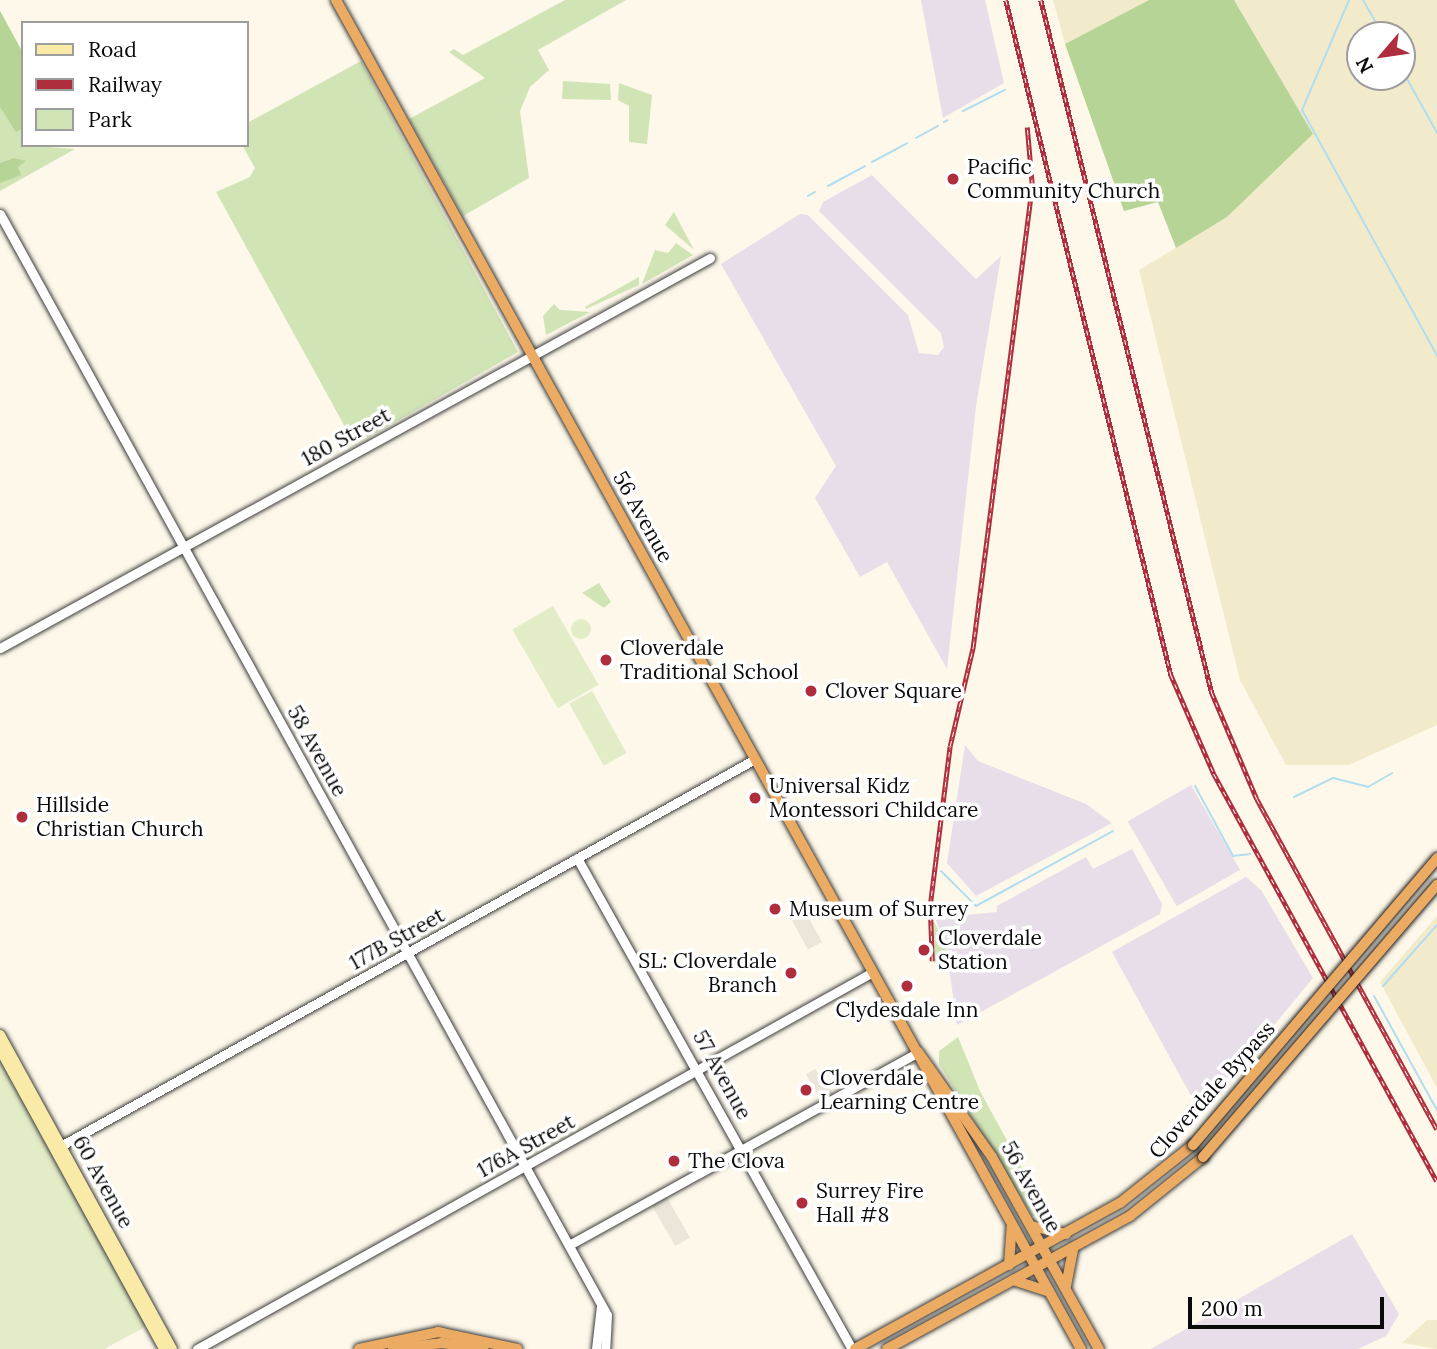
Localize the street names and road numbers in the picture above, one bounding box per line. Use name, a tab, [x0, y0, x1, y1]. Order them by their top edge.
street label: 180 Street	[297, 402, 395, 472]
street label: 56 Avenue	[608, 467, 678, 567]
street label: 58 Avenue	[282, 701, 352, 801]
street label: 177B Street	[345, 902, 449, 976]
street label: Cloverdale Bypass	[1144, 1016, 1280, 1164]
street label: 57 Avenue	[687, 1026, 757, 1124]
street label: 176A Street	[473, 1109, 579, 1183]
street label: 60 Avenue	[67, 1131, 139, 1233]
street label: 56 Avenue	[996, 1137, 1066, 1237]

